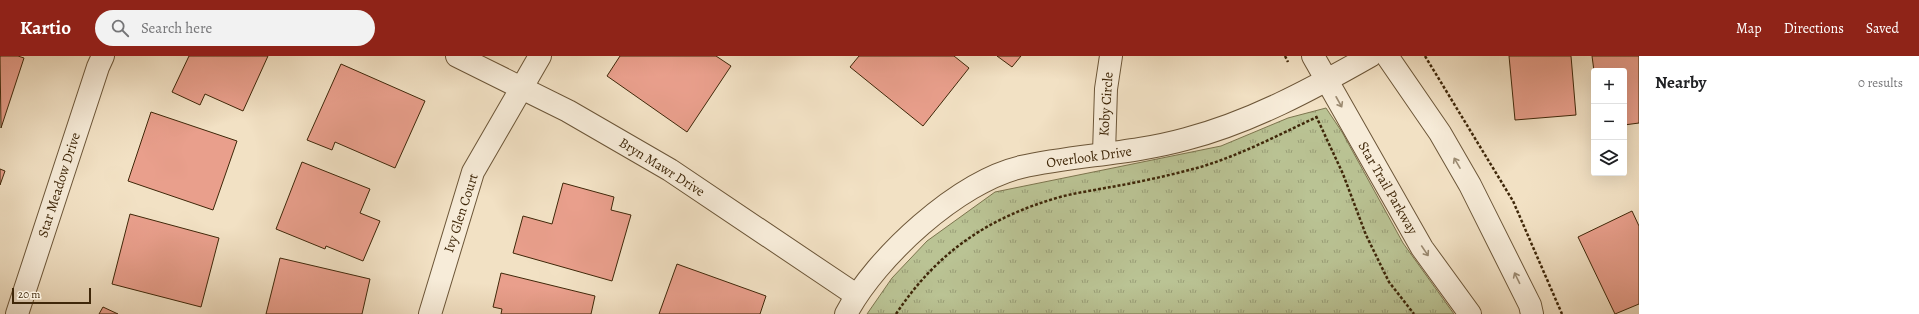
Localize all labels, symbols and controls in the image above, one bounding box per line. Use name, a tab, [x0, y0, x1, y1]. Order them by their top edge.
search box	[95, 10, 375, 46]
text: Kartio	[20, 15, 71, 41]
icon: search	[109, 17, 131, 39]
text: Search here	[141, 18, 212, 38]
text: Map	[1736, 19, 1762, 38]
text: Directions	[1784, 19, 1844, 38]
text: Saved	[1866, 19, 1899, 38]
map controls	[1591, 68, 1627, 176]
button: +	[1591, 68, 1627, 104]
street label: Koby Circle	[1094, 71, 1118, 137]
text: Nearby	[1655, 71, 1706, 94]
text: 0 results	[1858, 74, 1903, 91]
one-way arrow	[1336, 96, 1344, 108]
button: −	[1591, 104, 1627, 140]
street label: Star Meadow Drive	[33, 130, 85, 240]
street label: Bryn Mawr Drive	[615, 133, 709, 201]
street label: Star Trail Parkway	[1354, 138, 1423, 239]
button: layers	[1591, 140, 1627, 176]
street label: Overlook Drive	[1045, 142, 1133, 172]
one-way arrow	[1453, 157, 1461, 169]
street label: Ivy Glen Court	[439, 171, 483, 255]
one-way arrow	[1421, 246, 1429, 257]
one-way arrow	[1513, 273, 1520, 285]
scale bar	[12, 286, 91, 305]
text: 20 m	[18, 287, 40, 302]

